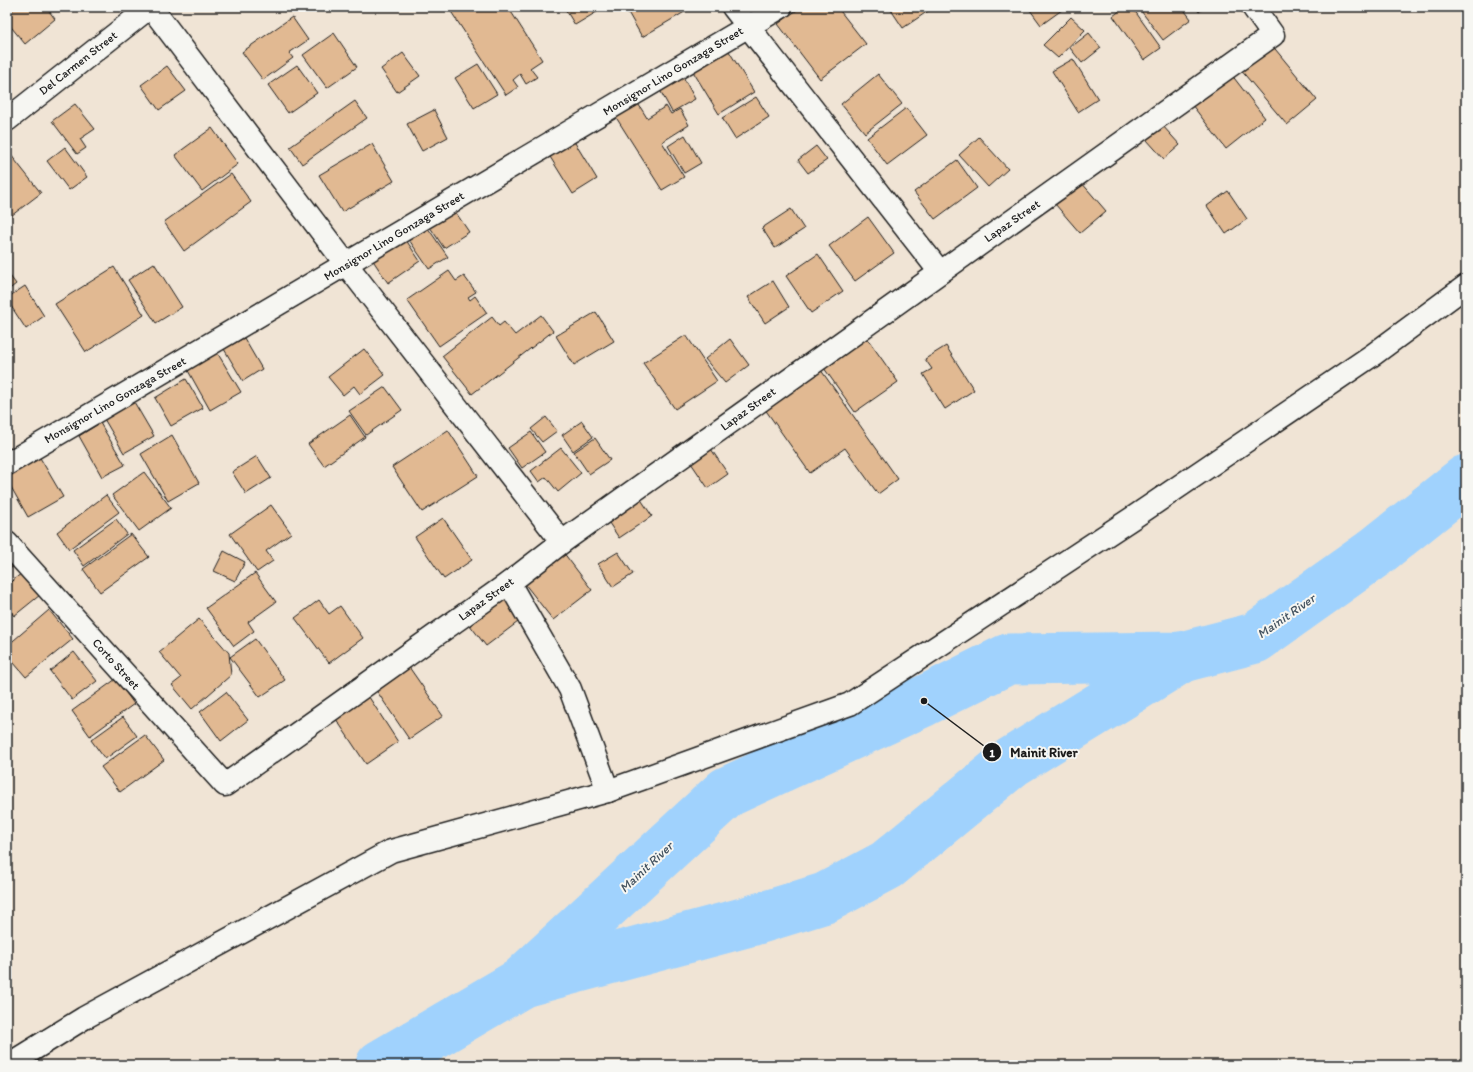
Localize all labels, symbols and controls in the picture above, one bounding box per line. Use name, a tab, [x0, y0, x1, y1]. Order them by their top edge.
street label: Monsignor Lino Gonzaga Street	[600, 23, 746, 119]
street label: Del Carmen Street	[36, 28, 120, 98]
street label: Monsignor Lino Gonzaga Street	[321, 188, 467, 284]
street label: Lapaz Street	[981, 196, 1043, 245]
street label: Monsignor Lino Gonzaga Street	[42, 353, 189, 446]
street label: Lapaz Street	[718, 384, 779, 434]
street label: Lapaz Street	[456, 574, 517, 624]
water label: Mainit River	[1254, 590, 1319, 641]
street label: Corto Street	[89, 636, 143, 693]
callout: Mainit River	[982, 740, 1086, 765]
text: Mainit River	[1010, 745, 1078, 760]
text: 1	[989, 746, 995, 760]
water label: Mainit River	[616, 837, 677, 895]

